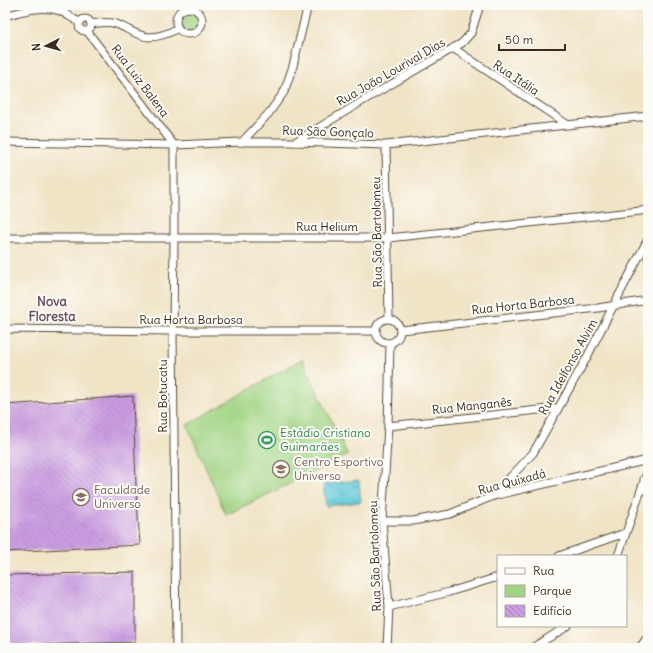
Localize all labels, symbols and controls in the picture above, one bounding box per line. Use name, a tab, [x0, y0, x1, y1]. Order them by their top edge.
north arrow	[26, 26, 66, 66]
scale bar	[499, 26, 565, 52]
text: 50 m	[505, 32, 534, 47]
street label: Rua João Lourival Dias	[334, 34, 448, 109]
street label: Rua Luiz Balena	[108, 42, 173, 120]
text: N	[29, 43, 43, 52]
street label: Rua Itália	[490, 57, 542, 99]
street label: Rua São Gonçalo	[282, 122, 374, 141]
street label: Rua São Bartolomeu	[368, 176, 385, 288]
street label: Rua Helium	[296, 219, 359, 234]
street label: Rua Horta Barbosa	[471, 292, 575, 317]
district label: Nova Floresta	[28, 293, 76, 325]
street label: Rua Horta Barbosa	[139, 312, 243, 327]
street label: Rua Idelfonso Alvim	[535, 316, 600, 417]
street label: Rua Botucatu	[155, 359, 170, 433]
street label: Rua Manganês	[431, 394, 513, 417]
place label: Estádio Cristiano Guimarães	[280, 425, 371, 454]
sports icon: Estádio Cristiano Guimarães	[257, 430, 277, 450]
place label: Centro Esportivo Universo	[294, 454, 384, 483]
school or university icon: Centro Esportivo Universo	[271, 459, 291, 479]
street label: Rua Quixadá	[476, 465, 547, 498]
place label: Faculdade Universo	[94, 482, 150, 511]
school or university icon: Faculdade Universo	[71, 487, 91, 507]
street label: Rua São Bartolomeu	[365, 500, 384, 612]
legend	[497, 555, 627, 627]
text: Rua	[533, 563, 555, 578]
text: Parque	[533, 583, 572, 598]
text: Edifício	[533, 603, 572, 618]

